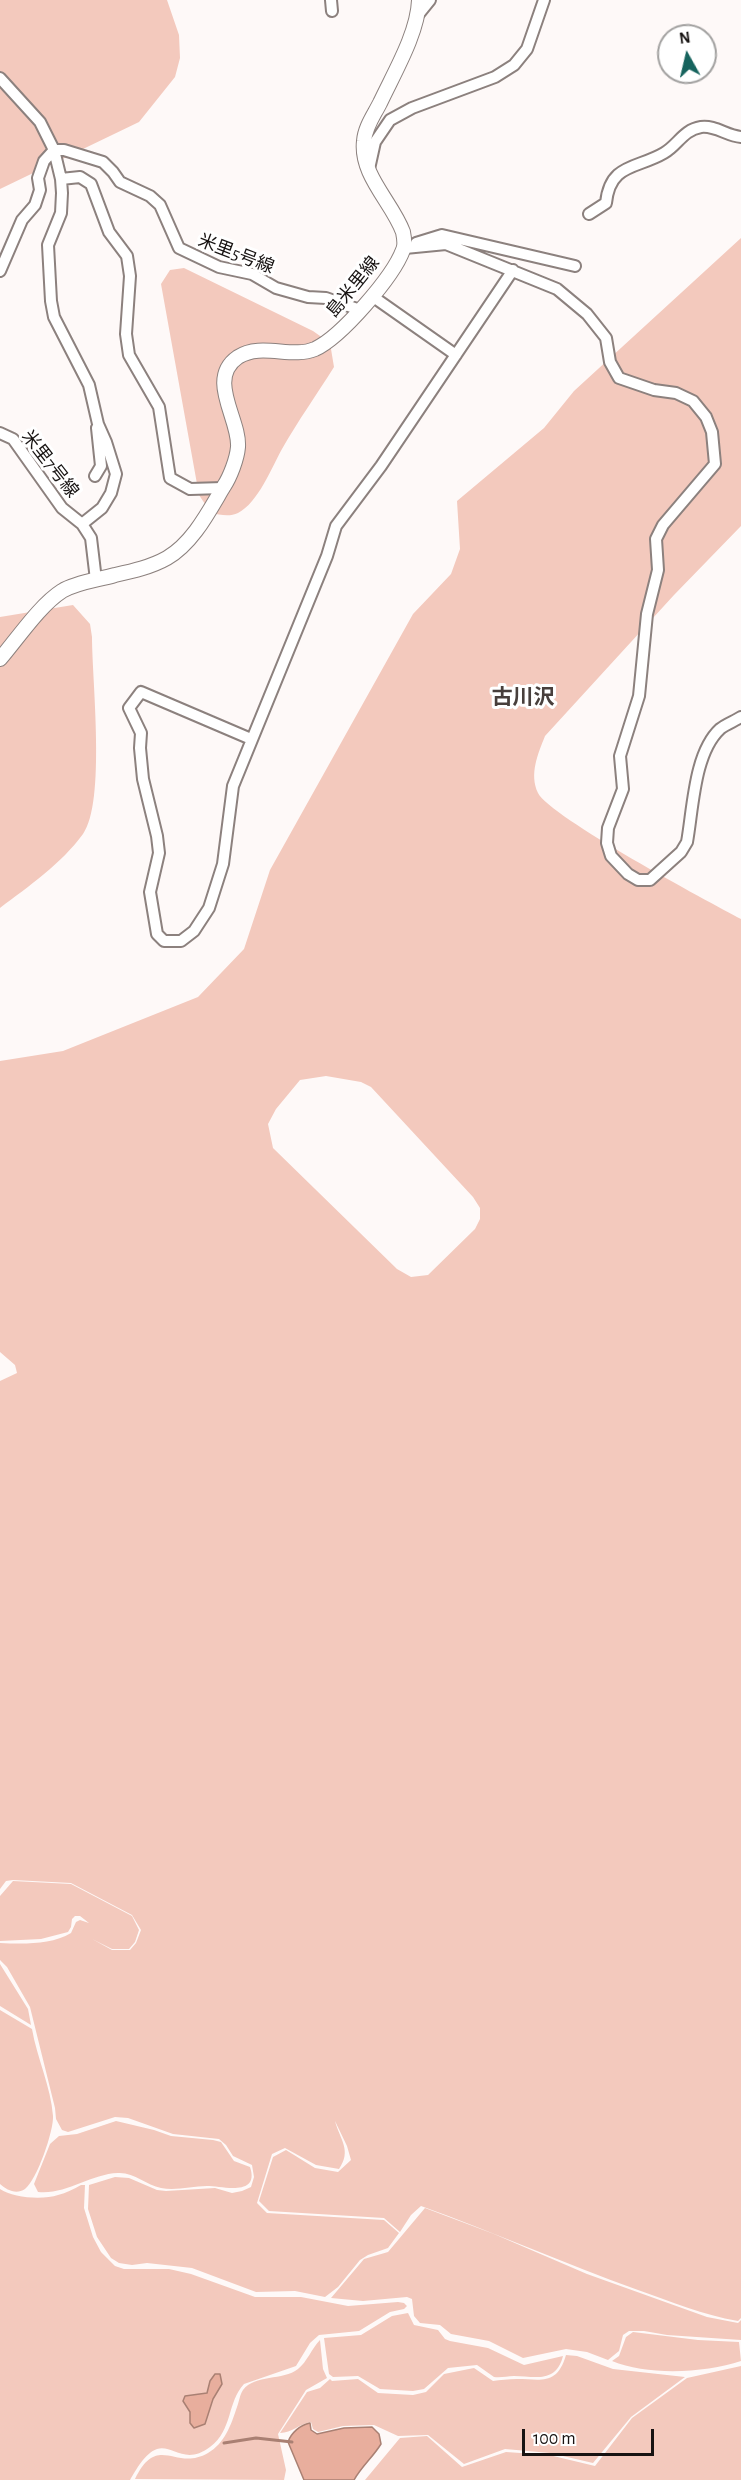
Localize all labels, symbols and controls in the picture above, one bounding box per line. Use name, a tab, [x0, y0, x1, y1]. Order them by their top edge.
north arrow	[657, 24, 717, 84]
text: N	[678, 29, 691, 47]
street label: 米里5号線	[195, 230, 277, 278]
street label: 島米里線	[322, 252, 384, 322]
street label: 米里7号線	[17, 426, 83, 502]
district label: 古川沢	[492, 685, 554, 711]
scale bar	[525, 2417, 657, 2455]
text: 100 m	[533, 2430, 576, 2448]

